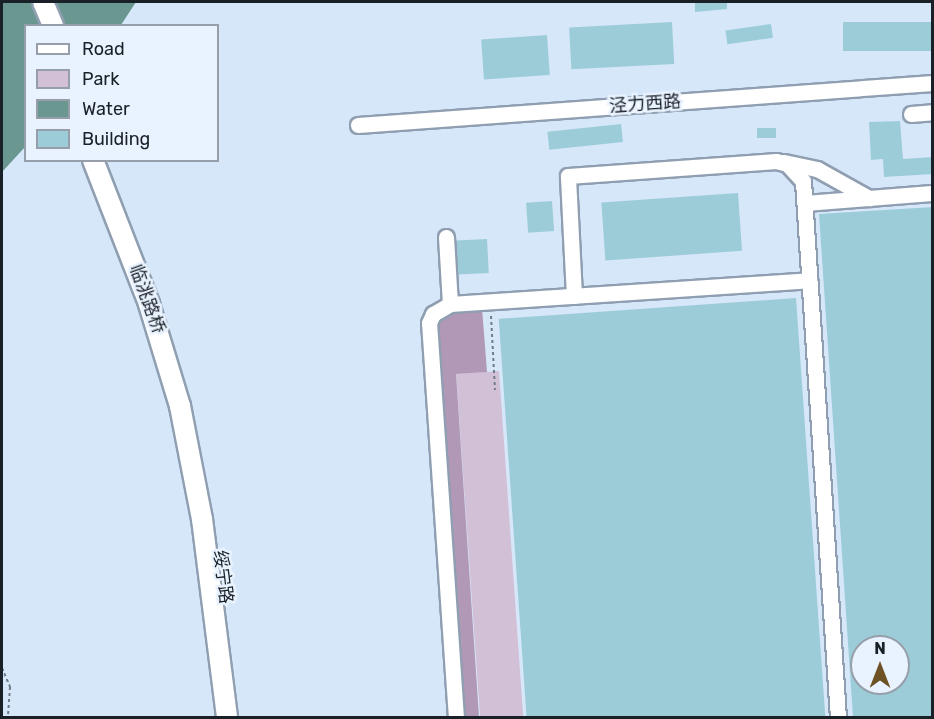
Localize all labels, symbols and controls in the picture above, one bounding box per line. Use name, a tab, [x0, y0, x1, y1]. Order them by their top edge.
legend	[24, 24, 219, 162]
text: Road	[82, 38, 125, 60]
text: Park	[82, 68, 119, 90]
street label: 泾力西路	[608, 91, 682, 117]
text: Water	[82, 98, 130, 120]
text: Building	[82, 128, 150, 150]
street label: 临洮路桥	[125, 261, 169, 337]
street label: 绥宁路	[209, 549, 237, 605]
north arrow	[850, 635, 910, 695]
text: N	[874, 639, 886, 658]

